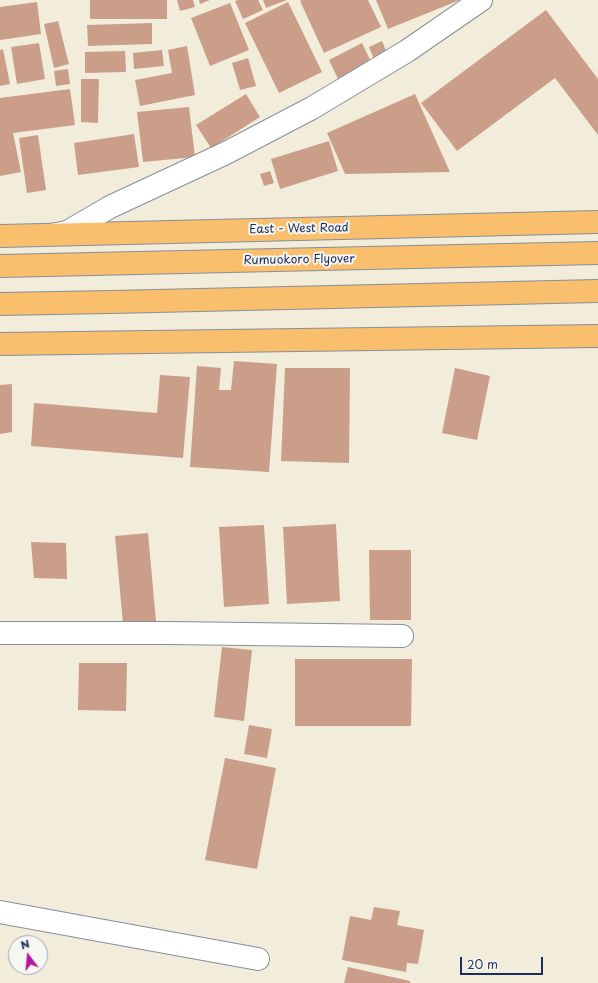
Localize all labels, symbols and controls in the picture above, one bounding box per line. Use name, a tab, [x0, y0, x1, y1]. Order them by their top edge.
street label: East - West Road	[249, 221, 349, 237]
street label: Rumuokoro Flyover	[243, 252, 355, 268]
north arrow	[8, 935, 48, 975]
text: N	[18, 935, 31, 953]
scale bar	[462, 949, 545, 975]
text: 20 m	[467, 955, 498, 973]

